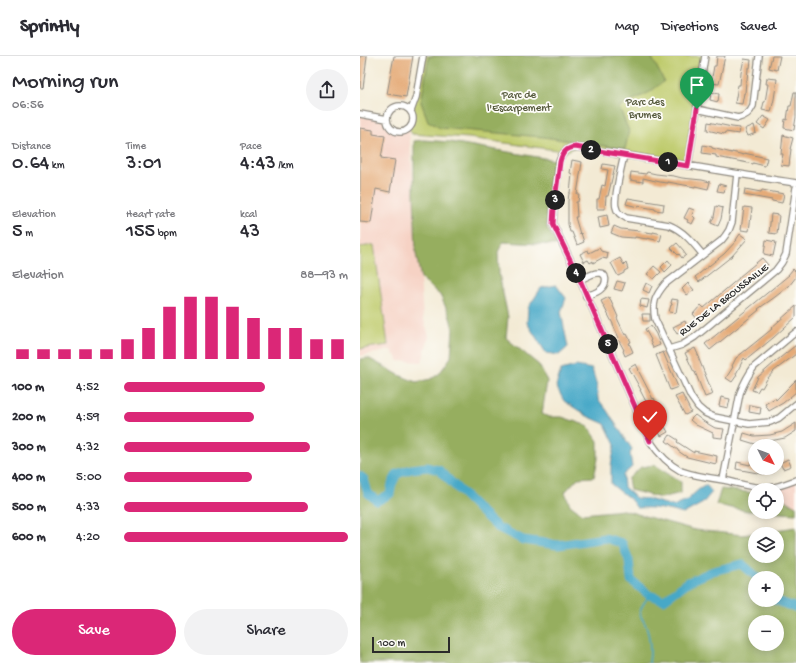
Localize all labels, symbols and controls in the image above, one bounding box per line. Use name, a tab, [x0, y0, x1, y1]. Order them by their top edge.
text: Sprintly	[20, 16, 79, 39]
text: Map	[615, 19, 639, 36]
text: Directions	[661, 19, 718, 36]
text: Saved	[740, 19, 776, 36]
pin	[680, 68, 714, 109]
button: share	[306, 69, 348, 111]
text: Morning run	[12, 70, 118, 96]
icon: arrive	[686, 74, 708, 96]
park label: Parc de l'Escarpement	[487, 90, 553, 115]
park label: Parc des Brumes	[625, 97, 665, 122]
text: 06:56	[12, 98, 43, 113]
pin: 2	[581, 140, 601, 160]
text: Distance	[12, 141, 51, 153]
text: Time	[126, 141, 146, 153]
text: Pace	[240, 141, 262, 153]
text: 2	[588, 144, 594, 156]
pin: 1	[658, 152, 678, 172]
text: 0.64	[12, 153, 49, 176]
text: 3:01	[126, 153, 162, 176]
text: 4:43	[240, 153, 276, 176]
text: 1	[666, 156, 670, 168]
text: km	[49, 160, 65, 172]
text: /km	[276, 160, 294, 172]
pin: 3	[545, 190, 565, 210]
text: 3	[552, 194, 558, 206]
text: Elevation	[12, 209, 56, 221]
text: Heart rate	[126, 209, 175, 221]
text: kcal	[240, 209, 257, 221]
text: 5	[12, 221, 23, 244]
text: 155	[126, 221, 155, 244]
text: 43	[240, 221, 260, 244]
text: m	[23, 228, 33, 240]
text: bpm	[155, 228, 177, 240]
street label: RUE DE LA BROUSSAILLE	[677, 261, 772, 339]
pin: 4	[566, 263, 586, 283]
text: 4	[573, 267, 579, 279]
text: Elevation	[12, 268, 64, 283]
text: 88–93 m	[300, 268, 348, 283]
pin: 5	[598, 334, 618, 354]
text: 5	[605, 338, 611, 350]
text: 100 m	[12, 380, 44, 395]
text: 4:52	[76, 380, 99, 395]
pin	[633, 400, 667, 441]
icon: check	[639, 406, 661, 428]
text: 200 m	[12, 410, 45, 425]
text: 4:59	[76, 410, 100, 425]
north arrow	[748, 439, 784, 475]
map controls	[748, 439, 784, 651]
text: 300 m	[12, 440, 46, 455]
text: 4:32	[76, 440, 99, 455]
text: 400 m	[12, 470, 45, 485]
text: 5:00	[76, 470, 102, 485]
button: locate	[748, 483, 784, 519]
text: 500 m	[12, 500, 46, 515]
text: 4:33	[76, 500, 100, 515]
button: layers	[748, 527, 784, 563]
text: 600 m	[12, 530, 46, 545]
text: 4:20	[76, 530, 100, 545]
button: +	[748, 571, 784, 607]
button: Save	[12, 609, 176, 655]
button: Share	[184, 609, 348, 655]
button: −	[748, 615, 784, 651]
scale bar	[372, 635, 450, 654]
text: 100 m	[378, 638, 405, 650]

